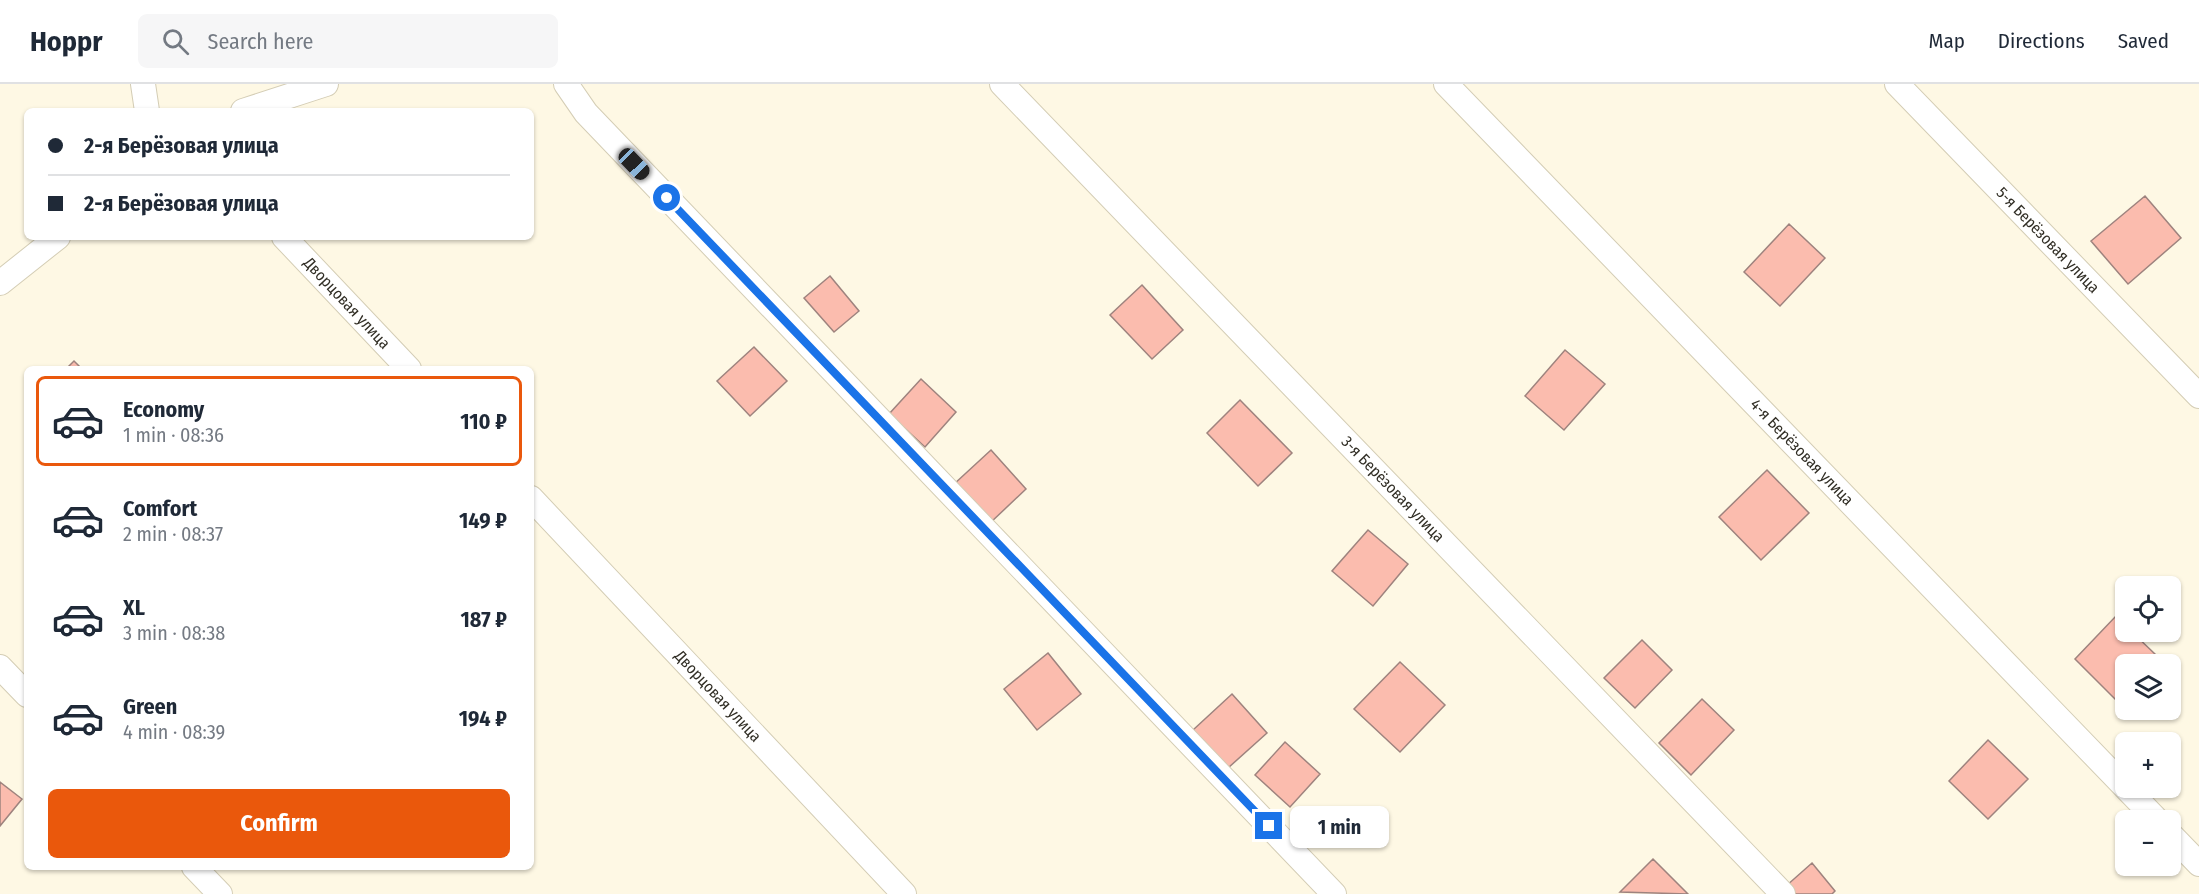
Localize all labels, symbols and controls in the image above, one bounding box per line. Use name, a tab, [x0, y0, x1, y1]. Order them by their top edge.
search box	[138, 14, 558, 68]
text: Hoppr	[30, 25, 102, 58]
icon: search	[159, 25, 192, 58]
text: Search here	[207, 28, 313, 55]
text: Map	[1928, 28, 1965, 54]
text: Directions	[1998, 28, 2085, 54]
text: Saved	[2118, 28, 2169, 54]
text: 2-я Берёзовая улица	[84, 132, 279, 159]
car	[615, 145, 653, 183]
street label: 5-я Берёзовая улица	[1993, 183, 2104, 297]
route start	[653, 184, 680, 211]
text: 2-я Берёзовая улица	[84, 190, 279, 217]
street label: Дворцовая улица	[299, 253, 394, 353]
icon: car	[51, 394, 105, 448]
street label: 4-я Берёзовая улица	[1746, 395, 1858, 509]
text: Economy	[123, 396, 204, 423]
text: 110 ₽	[460, 408, 507, 435]
text: 1 min · 08:36	[123, 423, 224, 447]
street label: 3-я Берёзовая улица	[1338, 432, 1449, 546]
icon: car	[51, 493, 105, 547]
text: Comfort	[123, 495, 197, 522]
text: 149 ₽	[459, 507, 507, 534]
text: 2 min · 08:37	[123, 522, 223, 546]
map controls	[2115, 576, 2181, 876]
button: locate	[2115, 576, 2181, 642]
icon: car	[51, 592, 105, 646]
text: XL	[123, 594, 145, 621]
text: 187 ₽	[461, 606, 507, 633]
text: 3 min · 08:38	[123, 621, 225, 645]
street label: Дворцовая улица	[670, 646, 765, 746]
button: layers	[2115, 654, 2181, 720]
icon: car	[51, 691, 105, 745]
text: Green	[123, 693, 177, 720]
text: 194 ₽	[459, 705, 507, 732]
text: 4 min · 08:39	[123, 720, 225, 744]
button: +	[2115, 732, 2181, 798]
button: Confirm	[48, 789, 510, 858]
callout: 1 min	[1290, 805, 1389, 847]
button: −	[2115, 810, 2181, 876]
route end	[1255, 812, 1282, 839]
text: 1 min	[1318, 815, 1361, 839]

